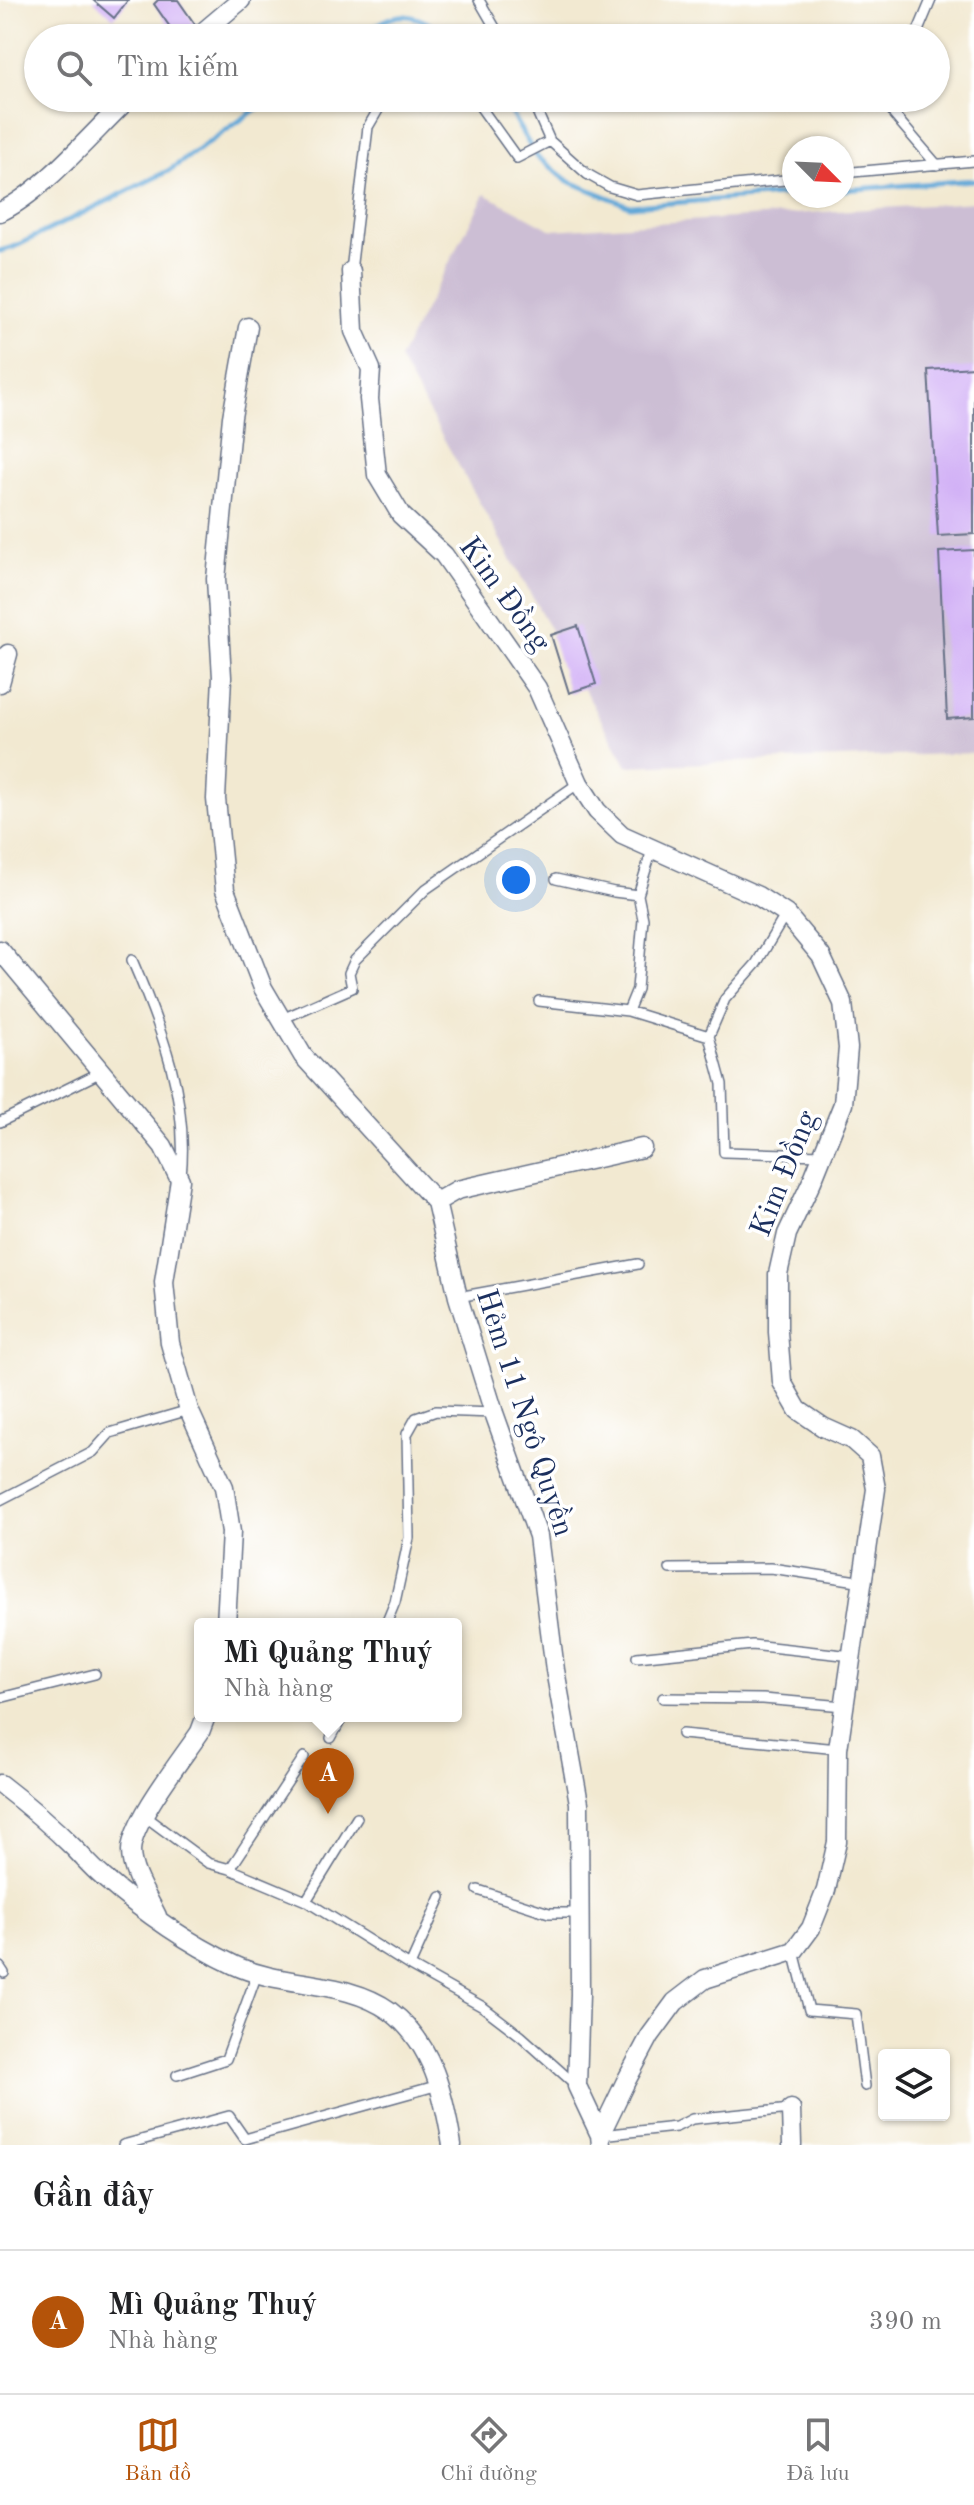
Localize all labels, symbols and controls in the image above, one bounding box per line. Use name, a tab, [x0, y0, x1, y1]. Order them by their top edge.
search box	[24, 24, 950, 112]
icon: search	[52, 46, 96, 90]
text: Tìm kiếm	[116, 53, 239, 83]
north arrow	[782, 136, 854, 208]
street label: Kim Đồng	[453, 530, 558, 658]
your location	[496, 860, 536, 900]
street label: Kim Đồng	[743, 1105, 824, 1241]
street label: Hẻm 11 Ngô Quyền	[470, 1285, 581, 1540]
popup	[194, 1618, 462, 1722]
text: Mì Quảng Thuý	[223, 1639, 433, 1669]
text: Nhà hàng	[223, 1676, 333, 1702]
pin: A	[302, 1748, 354, 1814]
map controls	[878, 2049, 950, 2121]
button: layers	[878, 2049, 950, 2121]
text: Gần đây	[32, 2180, 155, 2214]
text: Mì Quảng Thuý	[108, 2291, 317, 2321]
text: A	[48, 2309, 68, 2335]
text: 390 m	[869, 2309, 942, 2335]
text: Nhà hàng	[108, 2328, 217, 2354]
tab: Bản đồ	[125, 2413, 191, 2488]
tab: Chỉ đường	[440, 2413, 537, 2488]
tab: Đã lưu	[786, 2413, 849, 2488]

